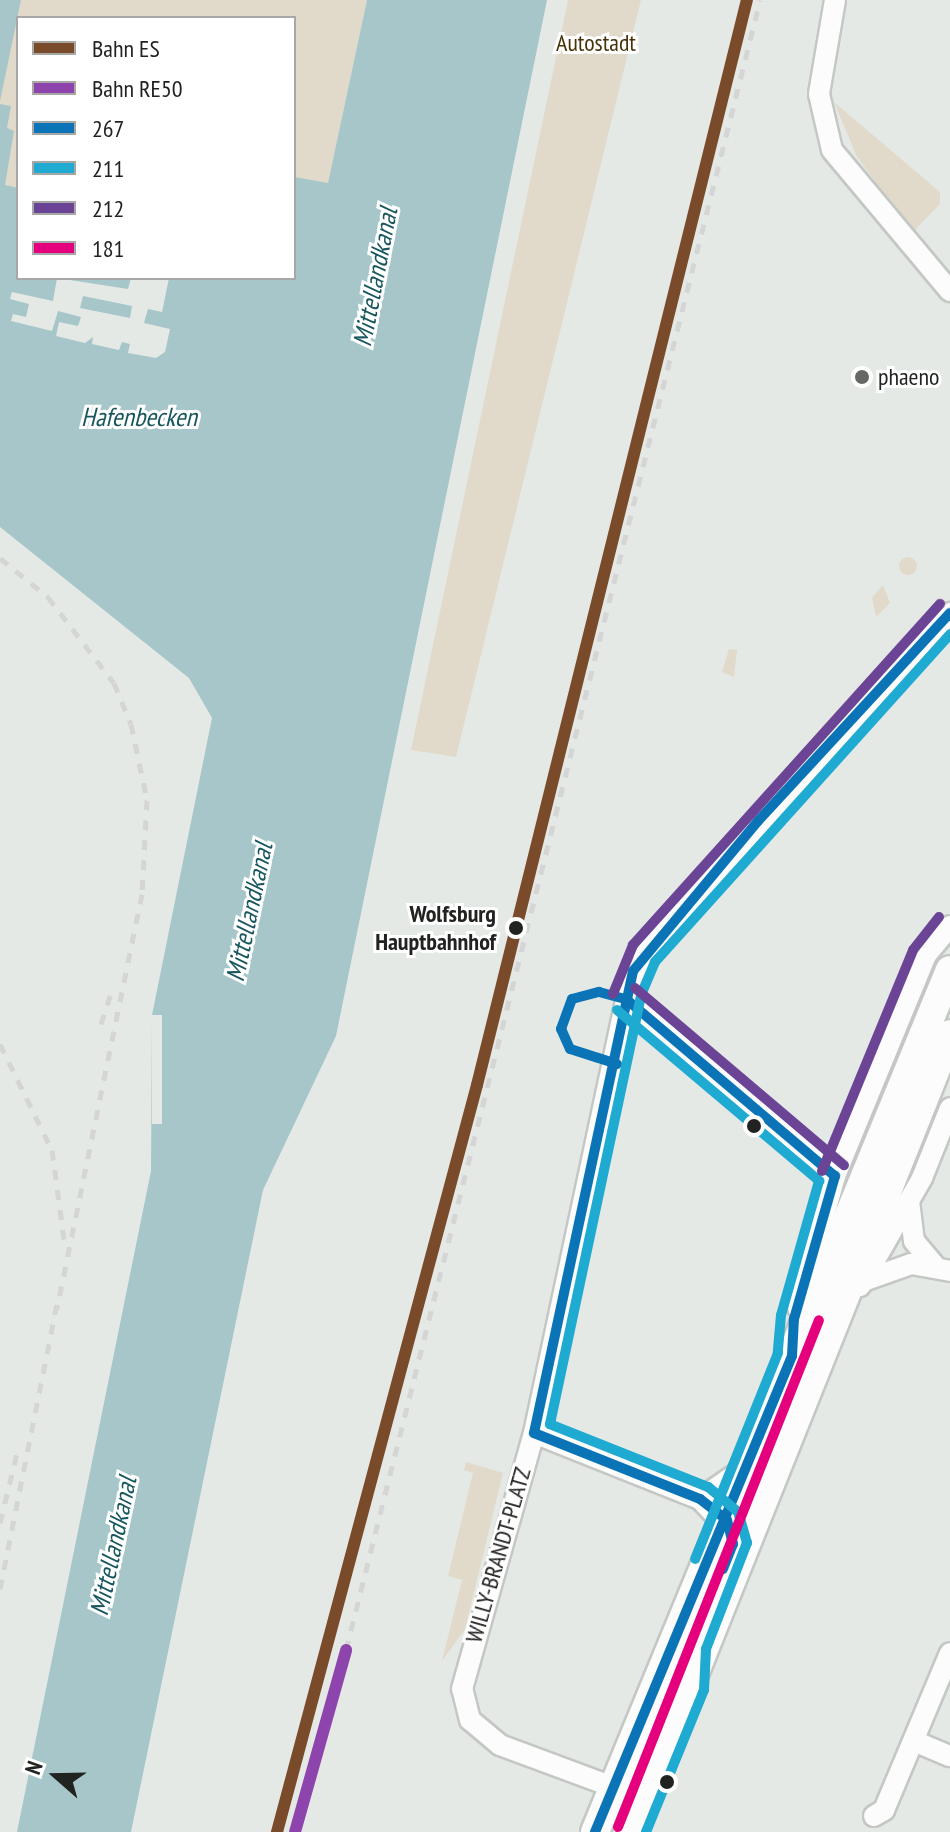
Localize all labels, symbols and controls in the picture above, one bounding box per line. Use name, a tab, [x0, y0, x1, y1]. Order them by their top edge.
legend	[16, 16, 296, 280]
park label: Autostadt	[556, 29, 636, 57]
text: Bahn ES	[92, 33, 160, 64]
text: Bahn RE50	[92, 73, 183, 104]
text: 267	[92, 113, 124, 144]
text: 211	[92, 153, 124, 184]
text: 212	[92, 193, 124, 224]
water label: Mittellandkanal	[346, 205, 404, 349]
text: 181	[92, 233, 124, 264]
place label: phaeno	[878, 363, 939, 391]
marker: phaeno	[853, 368, 871, 386]
water label: Hafenbecken	[81, 401, 197, 433]
water label: Mittellandkanal	[219, 840, 279, 984]
place label: Wolfsburg Hauptbahnhof	[375, 900, 496, 956]
marker: Wolfsburg Hauptbahnhof	[503, 915, 529, 941]
unlabelled marker	[746, 1118, 762, 1134]
street label: WILLY-BRANDT-PLATZ	[459, 1464, 537, 1646]
water label: Mittellandkanal	[83, 1474, 143, 1618]
north arrow	[16, 1736, 96, 1816]
text: N	[18, 1757, 49, 1778]
unlabelled marker	[659, 1774, 675, 1790]

